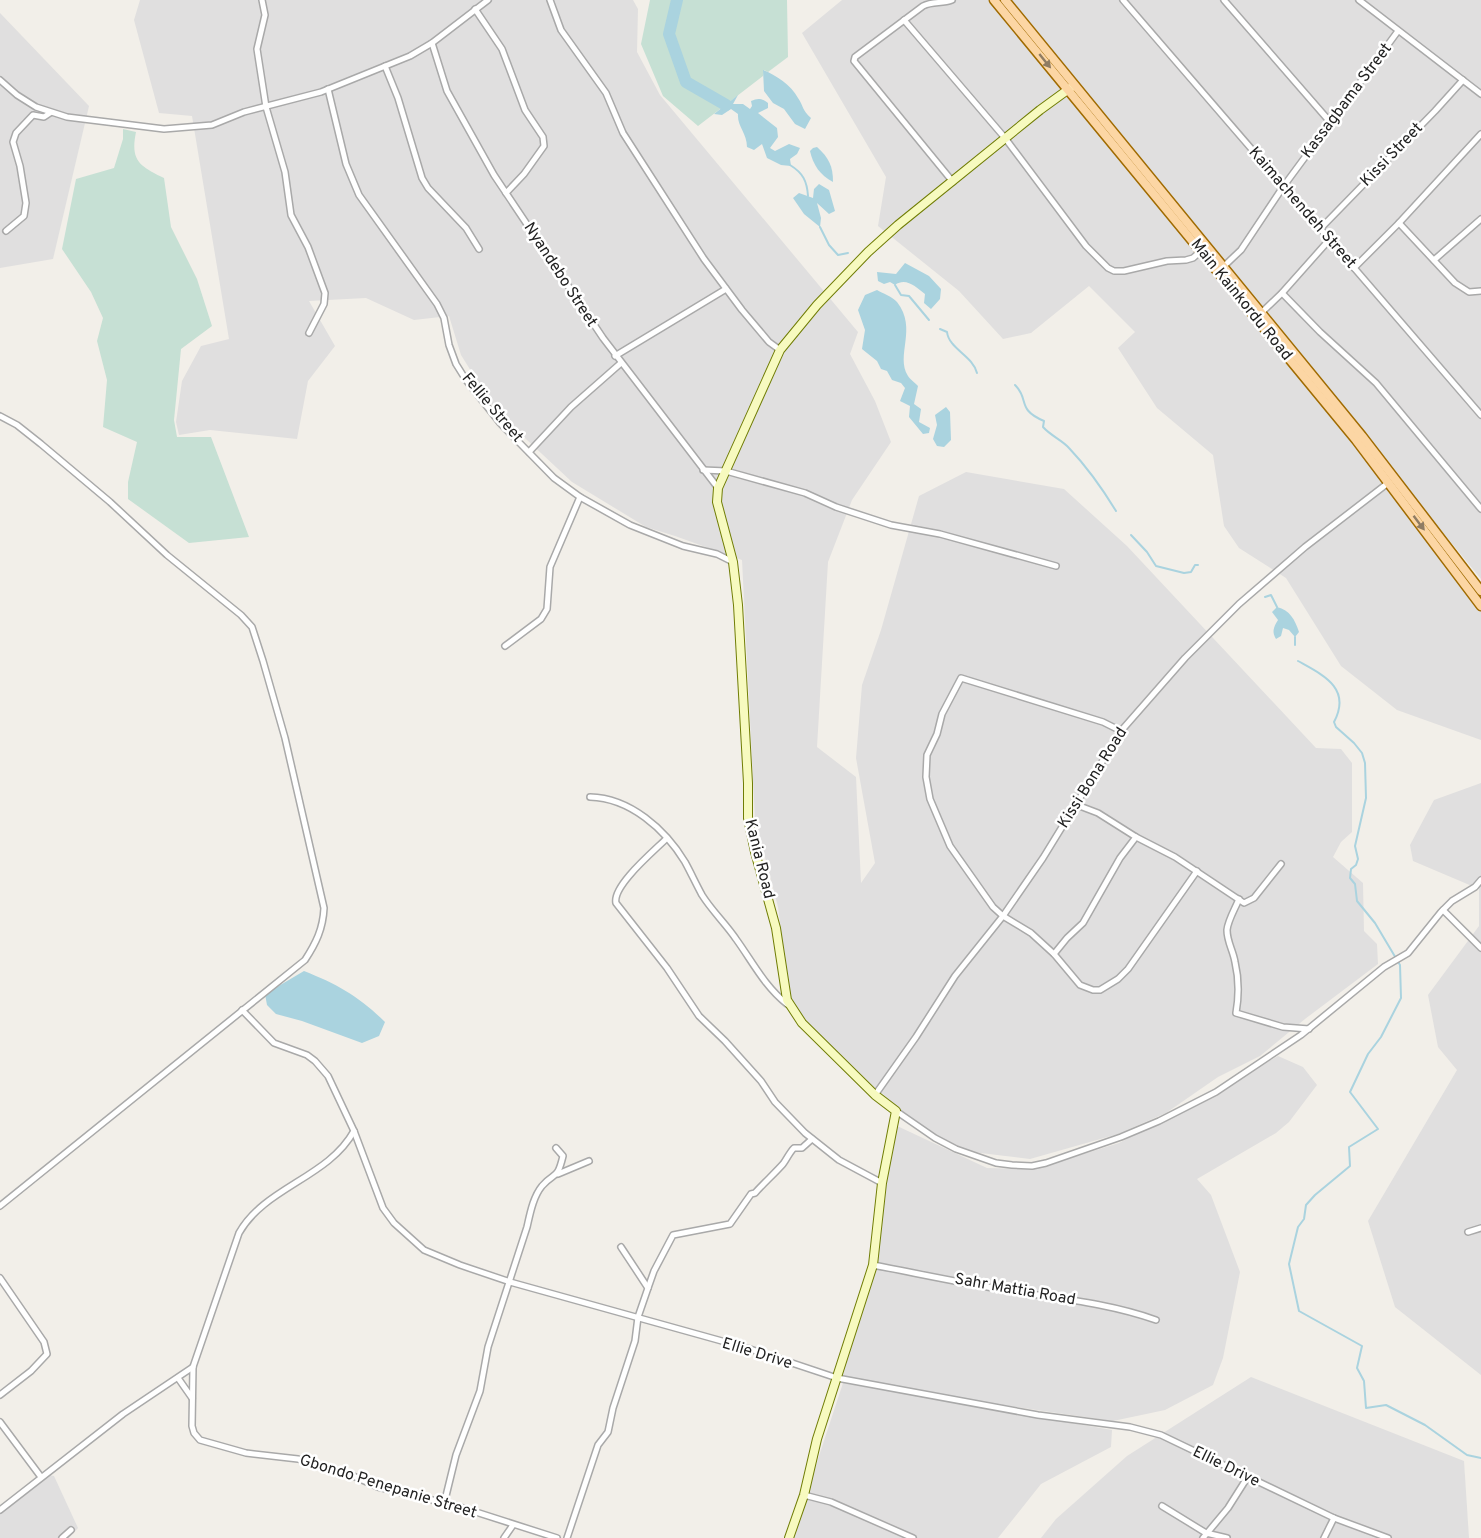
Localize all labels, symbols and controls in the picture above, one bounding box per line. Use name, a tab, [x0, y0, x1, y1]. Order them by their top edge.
street label: Kassagbama Street	[1297, 39, 1397, 163]
one-way arrow	[1038, 54, 1050, 69]
street label: Kissi Street	[1356, 119, 1428, 191]
street label: Kaimachendeh Street	[1244, 143, 1360, 273]
street label: Nyandebo Street	[519, 219, 601, 331]
street label: Main Kainkordu Road	[1186, 235, 1296, 365]
street label: Fellie Street	[457, 369, 527, 447]
one-way arrow	[1412, 515, 1424, 530]
street label: Kissi Bona Road	[1054, 724, 1132, 832]
street label: Kania Road	[739, 817, 779, 901]
street label: Sahr Mattia Road	[953, 1270, 1077, 1310]
street label: Ellie Drive	[719, 1334, 795, 1374]
street label: Ellie Drive	[1189, 1442, 1263, 1492]
street label: Gbondo Penepanie Street	[297, 1450, 479, 1524]

